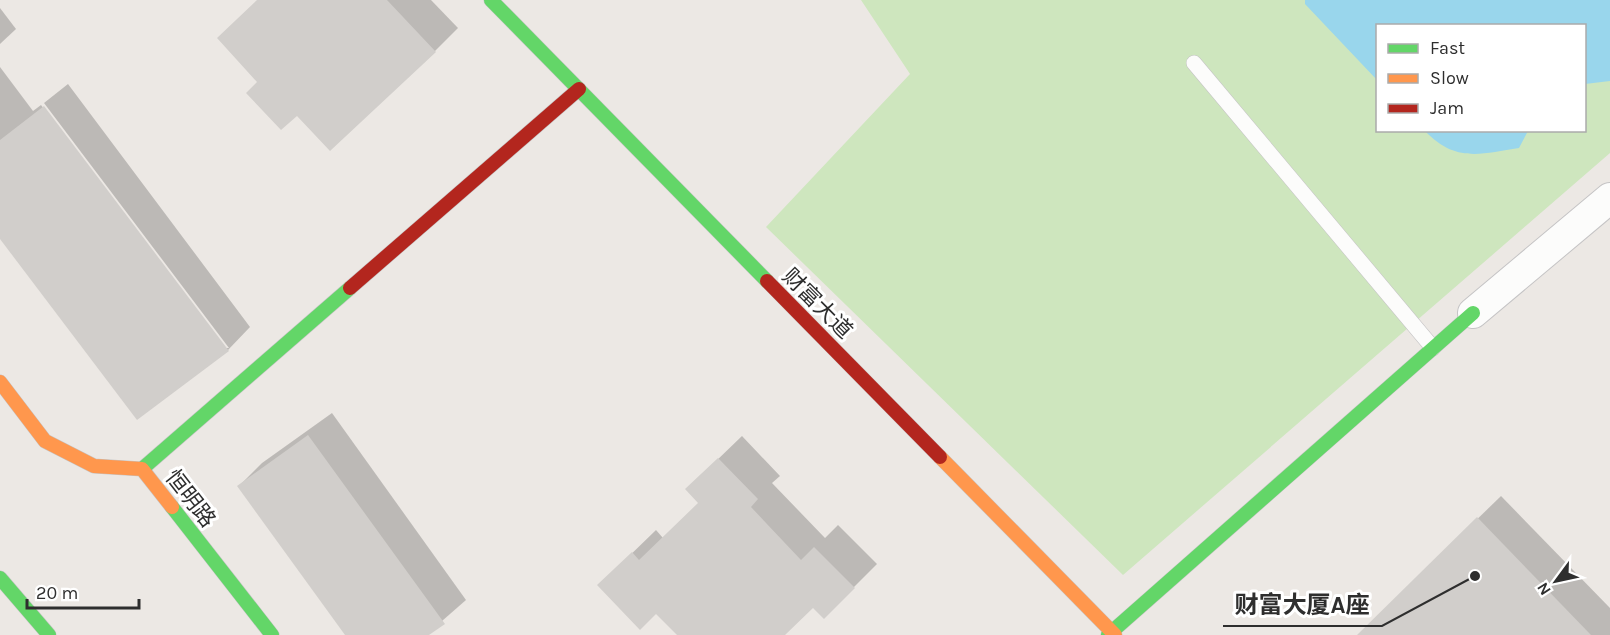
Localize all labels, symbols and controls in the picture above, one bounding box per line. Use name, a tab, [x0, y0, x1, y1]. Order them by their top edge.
legend	[1376, 24, 1586, 132]
text: Fast	[1430, 37, 1465, 59]
text: Slow	[1430, 67, 1469, 89]
text: Jam	[1430, 97, 1464, 119]
street label: 财富大道	[777, 263, 858, 344]
street label: 恒明路	[160, 465, 221, 533]
north arrow	[1526, 551, 1586, 611]
scale bar	[27, 572, 140, 610]
text: N	[1533, 579, 1555, 599]
text: 20 m	[36, 582, 78, 604]
callout: 财富大厦A座	[1223, 584, 1382, 626]
text: 财富大厦A座	[1234, 591, 1370, 619]

